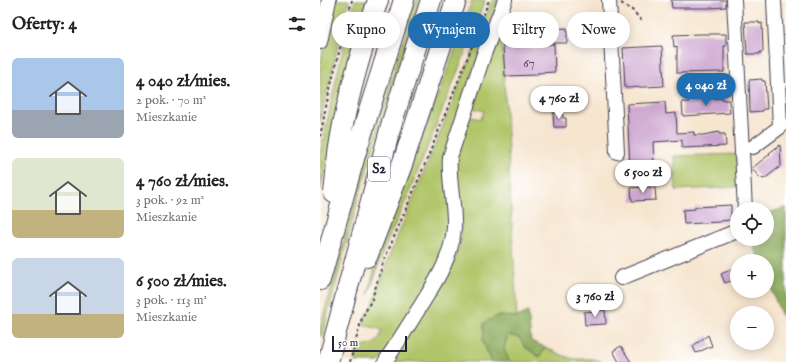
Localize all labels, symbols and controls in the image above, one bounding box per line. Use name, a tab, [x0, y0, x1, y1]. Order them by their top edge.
chip: Kupno	[332, 12, 400, 48]
chip: Wynajem	[408, 12, 490, 48]
chip: Filtry	[498, 12, 559, 48]
chip: Nowe	[567, 12, 630, 48]
icon: filters	[286, 13, 308, 35]
text: Oferty: 4	[12, 14, 77, 35]
house number: 67	[523, 55, 535, 72]
text: 4 040 zł/mies.	[136, 71, 230, 92]
pin: 4 040 zł	[665, 73, 747, 107]
icon: home	[44, 74, 92, 122]
text: 4 040 zł	[686, 77, 726, 94]
pin: 4 760 zł	[518, 86, 600, 120]
text: 4 760 zł	[539, 90, 579, 107]
text: 2 pok. · 70 m²	[136, 92, 206, 109]
text: Mieszkanie	[136, 109, 197, 126]
road number: S2	[368, 157, 390, 181]
pin: 6 500 zł	[602, 160, 684, 194]
text: 6 500 zł	[624, 164, 662, 181]
text: 4 760 zł/mies.	[136, 171, 229, 192]
icon: home	[44, 174, 92, 222]
text: 3 pok. · 92 m²	[136, 192, 204, 209]
map controls	[730, 202, 774, 350]
button: locate	[730, 202, 774, 246]
text: Mieszkanie	[136, 209, 197, 226]
button: +	[730, 254, 774, 298]
text: 6 500 zł/mies.	[136, 271, 227, 292]
icon: home	[44, 274, 92, 322]
pin: 3 760 zł	[554, 284, 636, 318]
text: 3 760 zł	[576, 288, 614, 305]
text: 3 pok. · 113 m²	[136, 292, 207, 309]
button: −	[730, 306, 774, 350]
text: Mieszkanie	[136, 309, 197, 326]
scale bar	[332, 334, 407, 353]
text: 50 m	[338, 336, 358, 350]

